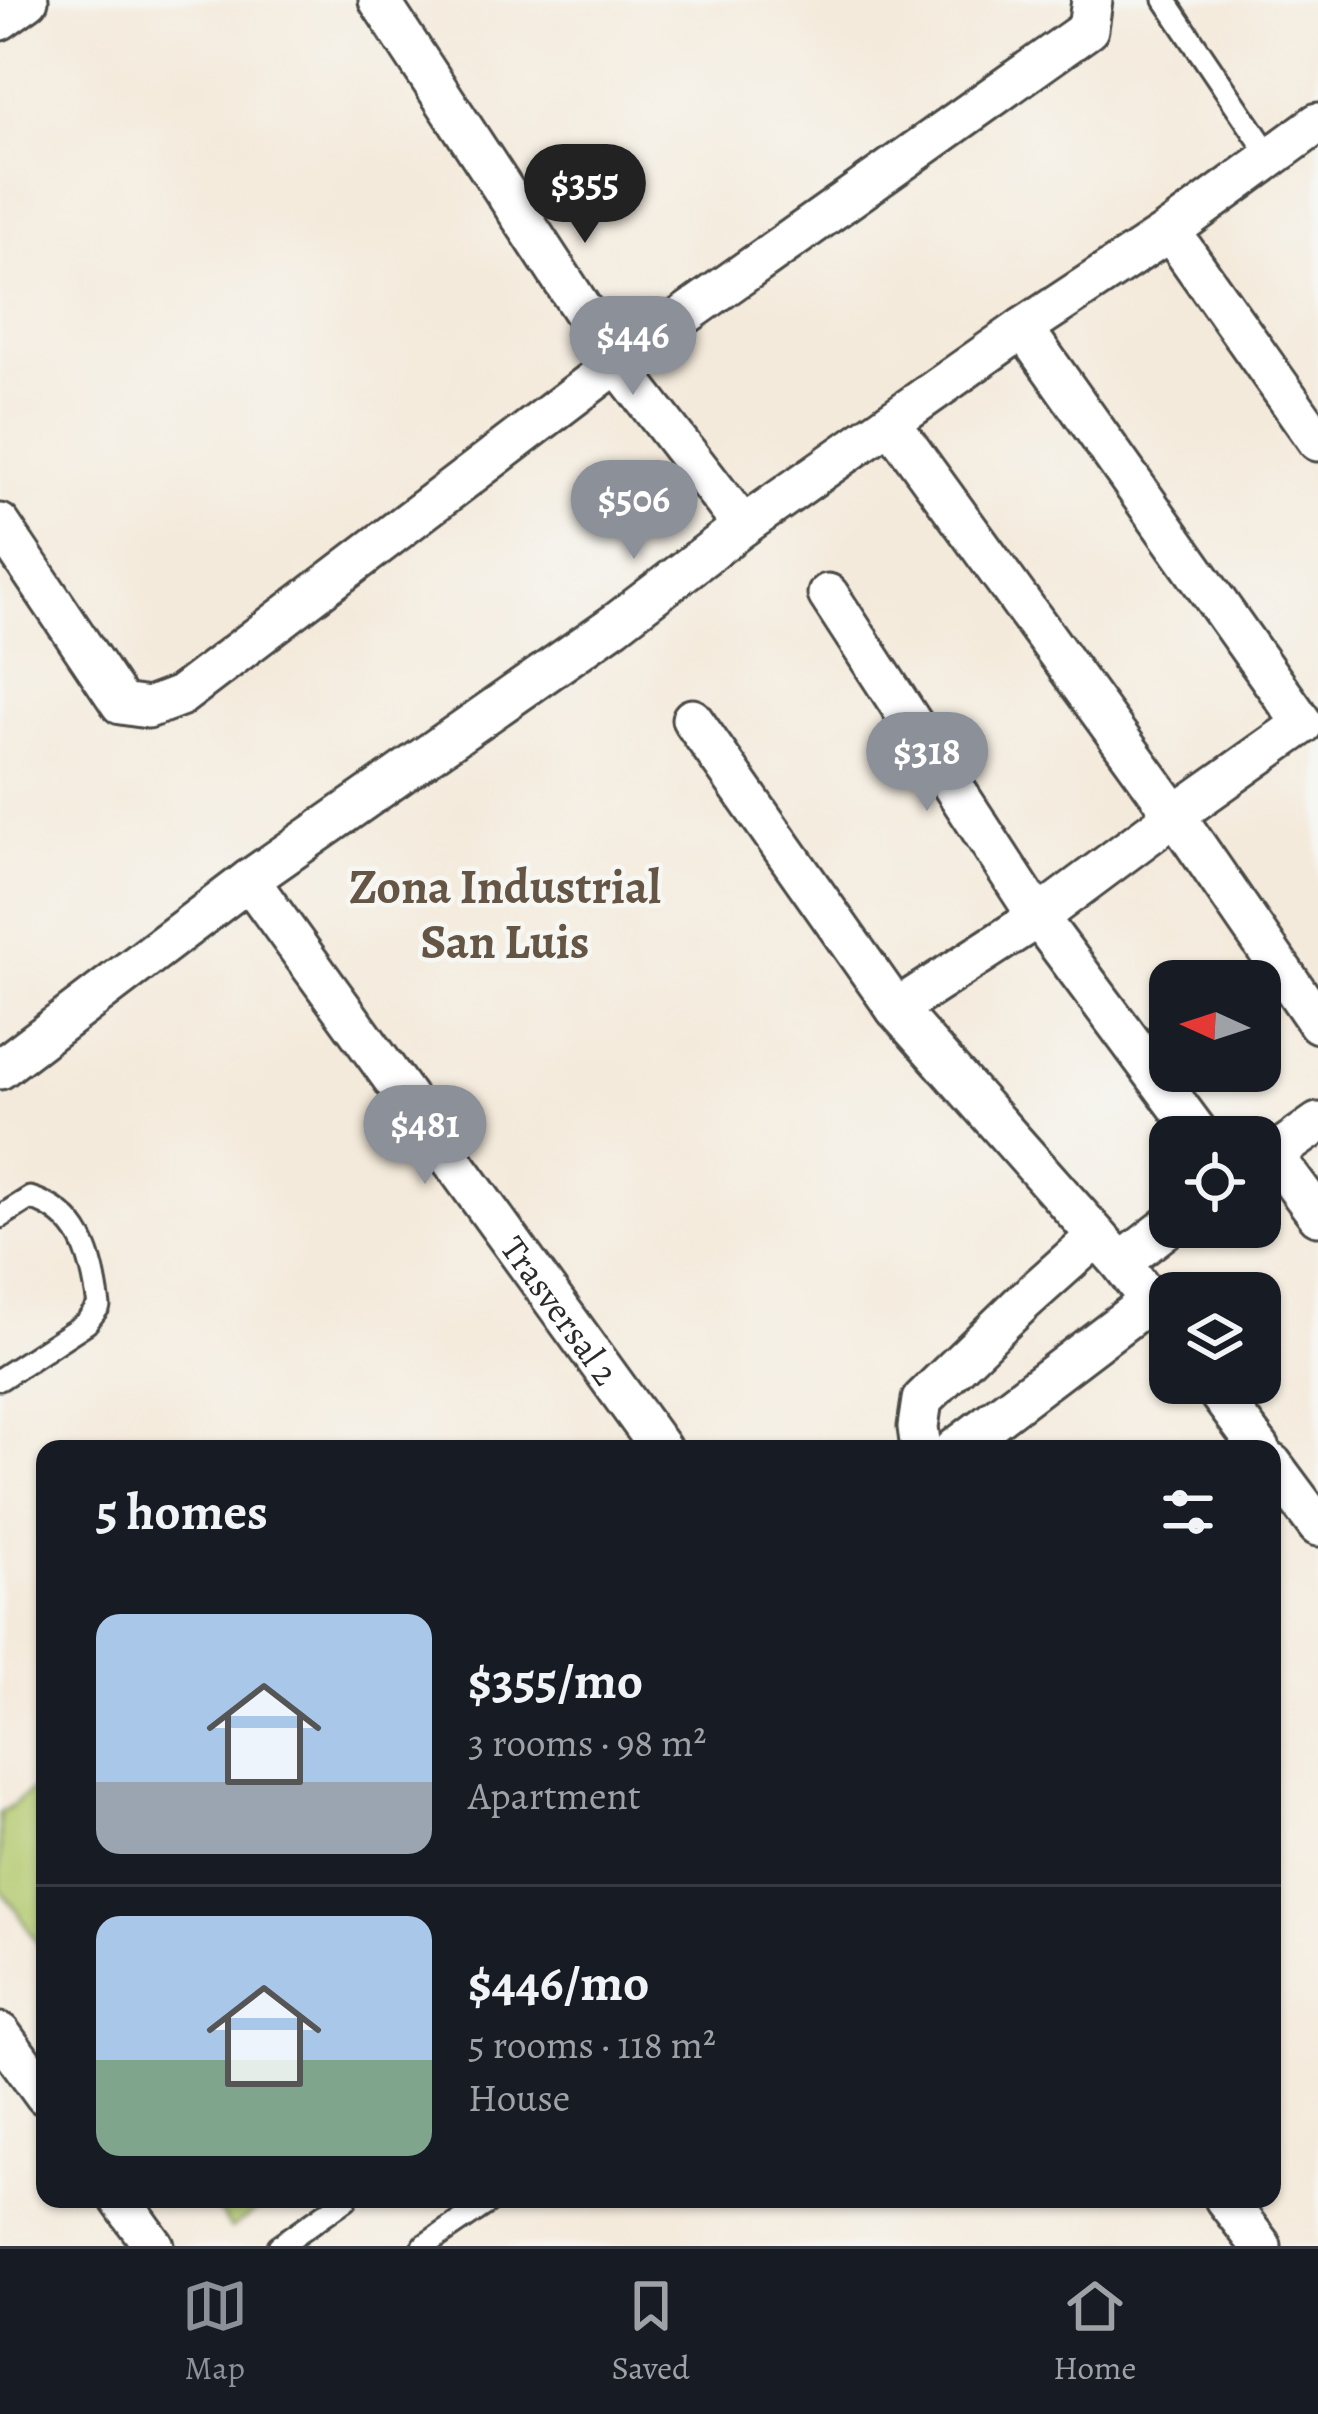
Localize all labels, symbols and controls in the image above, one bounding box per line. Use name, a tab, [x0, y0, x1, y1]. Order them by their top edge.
pin: $355	[514, 144, 656, 246]
text: $355	[551, 156, 619, 209]
pin: $446	[562, 296, 704, 398]
text: $446	[596, 308, 670, 361]
pin: $506	[563, 460, 705, 562]
text: $506	[598, 472, 670, 525]
pin: $318	[856, 712, 998, 814]
text: $318	[893, 724, 961, 777]
district label: Zona Industrial San Luis	[349, 854, 661, 975]
north arrow	[1149, 960, 1281, 1092]
map controls	[1149, 960, 1281, 1404]
pin: $481	[354, 1085, 496, 1187]
text: $481	[390, 1097, 460, 1150]
button: locate	[1149, 1116, 1281, 1248]
street label: Trasversal 2	[489, 1226, 631, 1395]
button: layers	[1149, 1272, 1281, 1404]
text: 5 homes	[96, 1477, 268, 1547]
icon: filters	[1155, 1479, 1221, 1545]
text: $355/mo	[468, 1646, 643, 1716]
icon: home	[192, 1662, 336, 1806]
text: 3 rooms · 98 m²	[468, 1716, 706, 1769]
text: Apartment	[468, 1769, 641, 1822]
text: $446/mo	[468, 1948, 649, 2018]
icon: home	[192, 1964, 336, 2108]
text: 5 rooms · 118 m²	[468, 2018, 716, 2071]
text: House	[468, 2071, 570, 2124]
tab: Map	[182, 2273, 248, 2390]
tab: Saved	[611, 2273, 690, 2390]
tab: Home	[1053, 2273, 1136, 2390]

